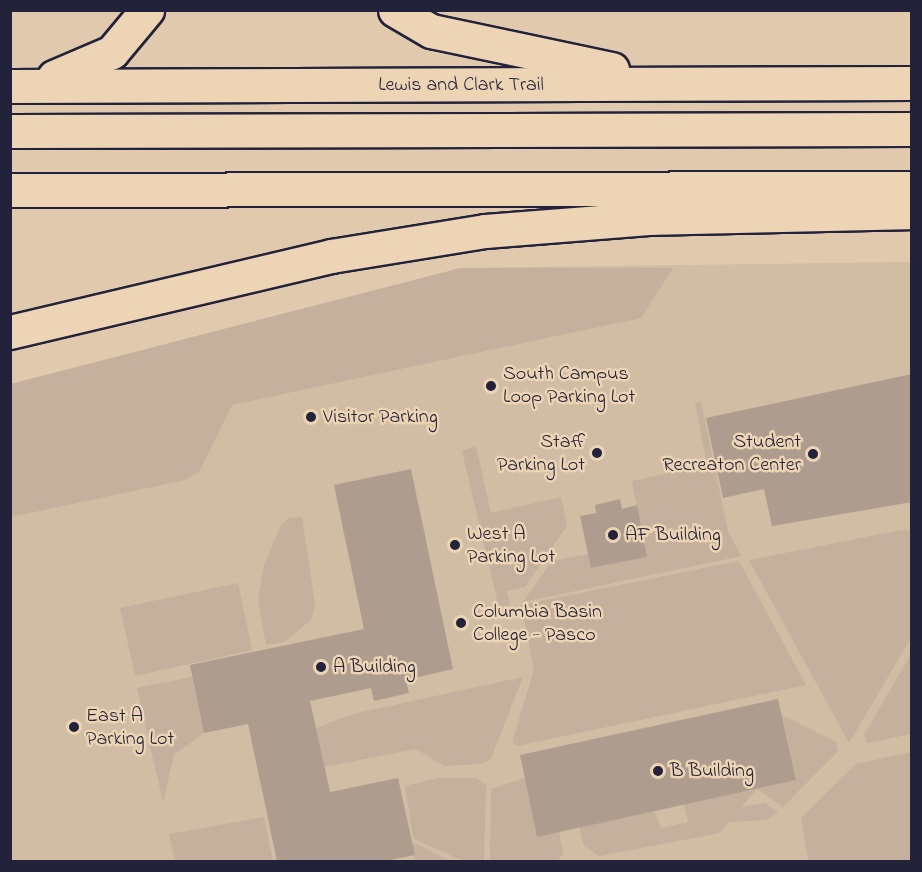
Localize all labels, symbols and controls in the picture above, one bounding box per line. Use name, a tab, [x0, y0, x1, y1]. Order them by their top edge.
street label: Lewis and Clark Trail	[378, 73, 544, 97]
place label: South Campus Loop Parking Lot	[503, 362, 635, 409]
marker: South Campus Loop Parking Lot	[484, 379, 498, 393]
place label: Visitor Parking	[323, 405, 438, 429]
marker: Visitor Parking	[304, 410, 318, 424]
place label: Staff Parking Lot	[497, 430, 585, 477]
place label: Student Recreaton Center	[662, 430, 801, 477]
marker: Staff Parking Lot	[590, 446, 604, 460]
marker: Student Recreaton Center	[806, 447, 820, 461]
place label: West A Parking Lot	[467, 522, 555, 569]
place label: AF Building	[625, 523, 721, 547]
marker: AF Building	[606, 528, 620, 542]
marker: West A Parking Lot	[448, 538, 462, 552]
place label: Columbia Basin College - Pasco	[473, 600, 602, 647]
marker: Columbia Basin College - Pasco	[454, 616, 468, 630]
place label: A Building	[333, 655, 416, 679]
marker: A Building	[314, 660, 328, 674]
place label: East A Parking Lot	[86, 704, 174, 751]
marker: East A Parking Lot	[67, 720, 81, 734]
place label: B Building	[670, 759, 754, 783]
marker: B Building	[651, 764, 665, 778]

